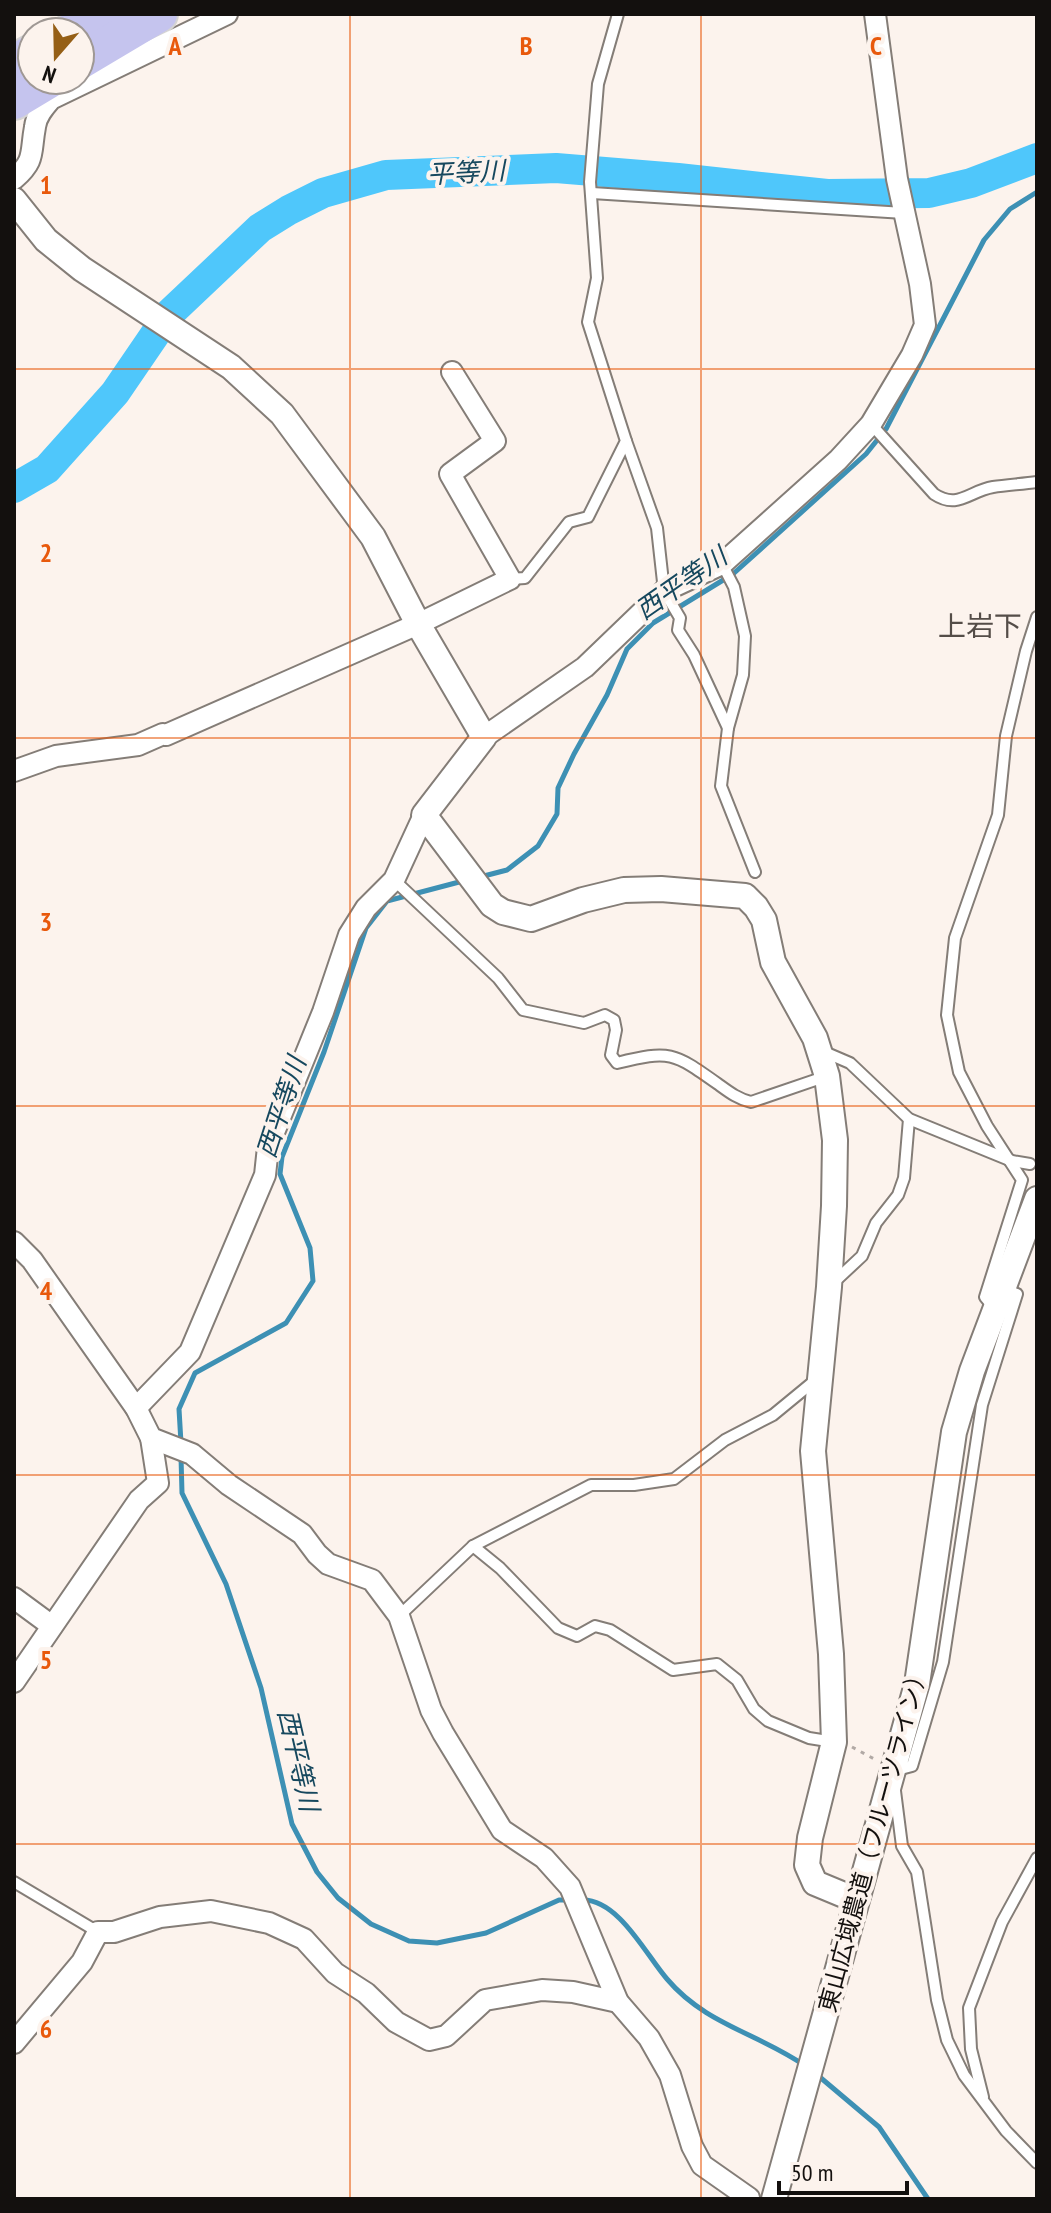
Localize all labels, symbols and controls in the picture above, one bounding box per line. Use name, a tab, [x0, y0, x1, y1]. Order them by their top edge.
north arrow	[16, 16, 96, 96]
text: A	[167, 29, 182, 62]
text: B	[520, 29, 533, 62]
text: C	[870, 29, 882, 62]
text: N	[39, 60, 60, 90]
water label: 平等川	[426, 153, 509, 191]
text: 1	[40, 168, 52, 201]
text: 2	[40, 536, 52, 569]
water label: 西平等川	[629, 538, 736, 626]
district label: 上岩下	[938, 607, 1022, 644]
text: 3	[40, 905, 52, 938]
water label: 西平等川	[249, 1050, 314, 1162]
text: 4	[40, 1274, 53, 1307]
text: 5	[40, 1643, 52, 1676]
street label: 東山広域農道（フルーツライン）	[812, 1660, 934, 2016]
water label: 西平等川	[271, 1706, 327, 1817]
text: 6	[40, 2012, 52, 2045]
scale bar	[779, 2145, 907, 2195]
text: 50 m	[791, 2157, 833, 2188]

